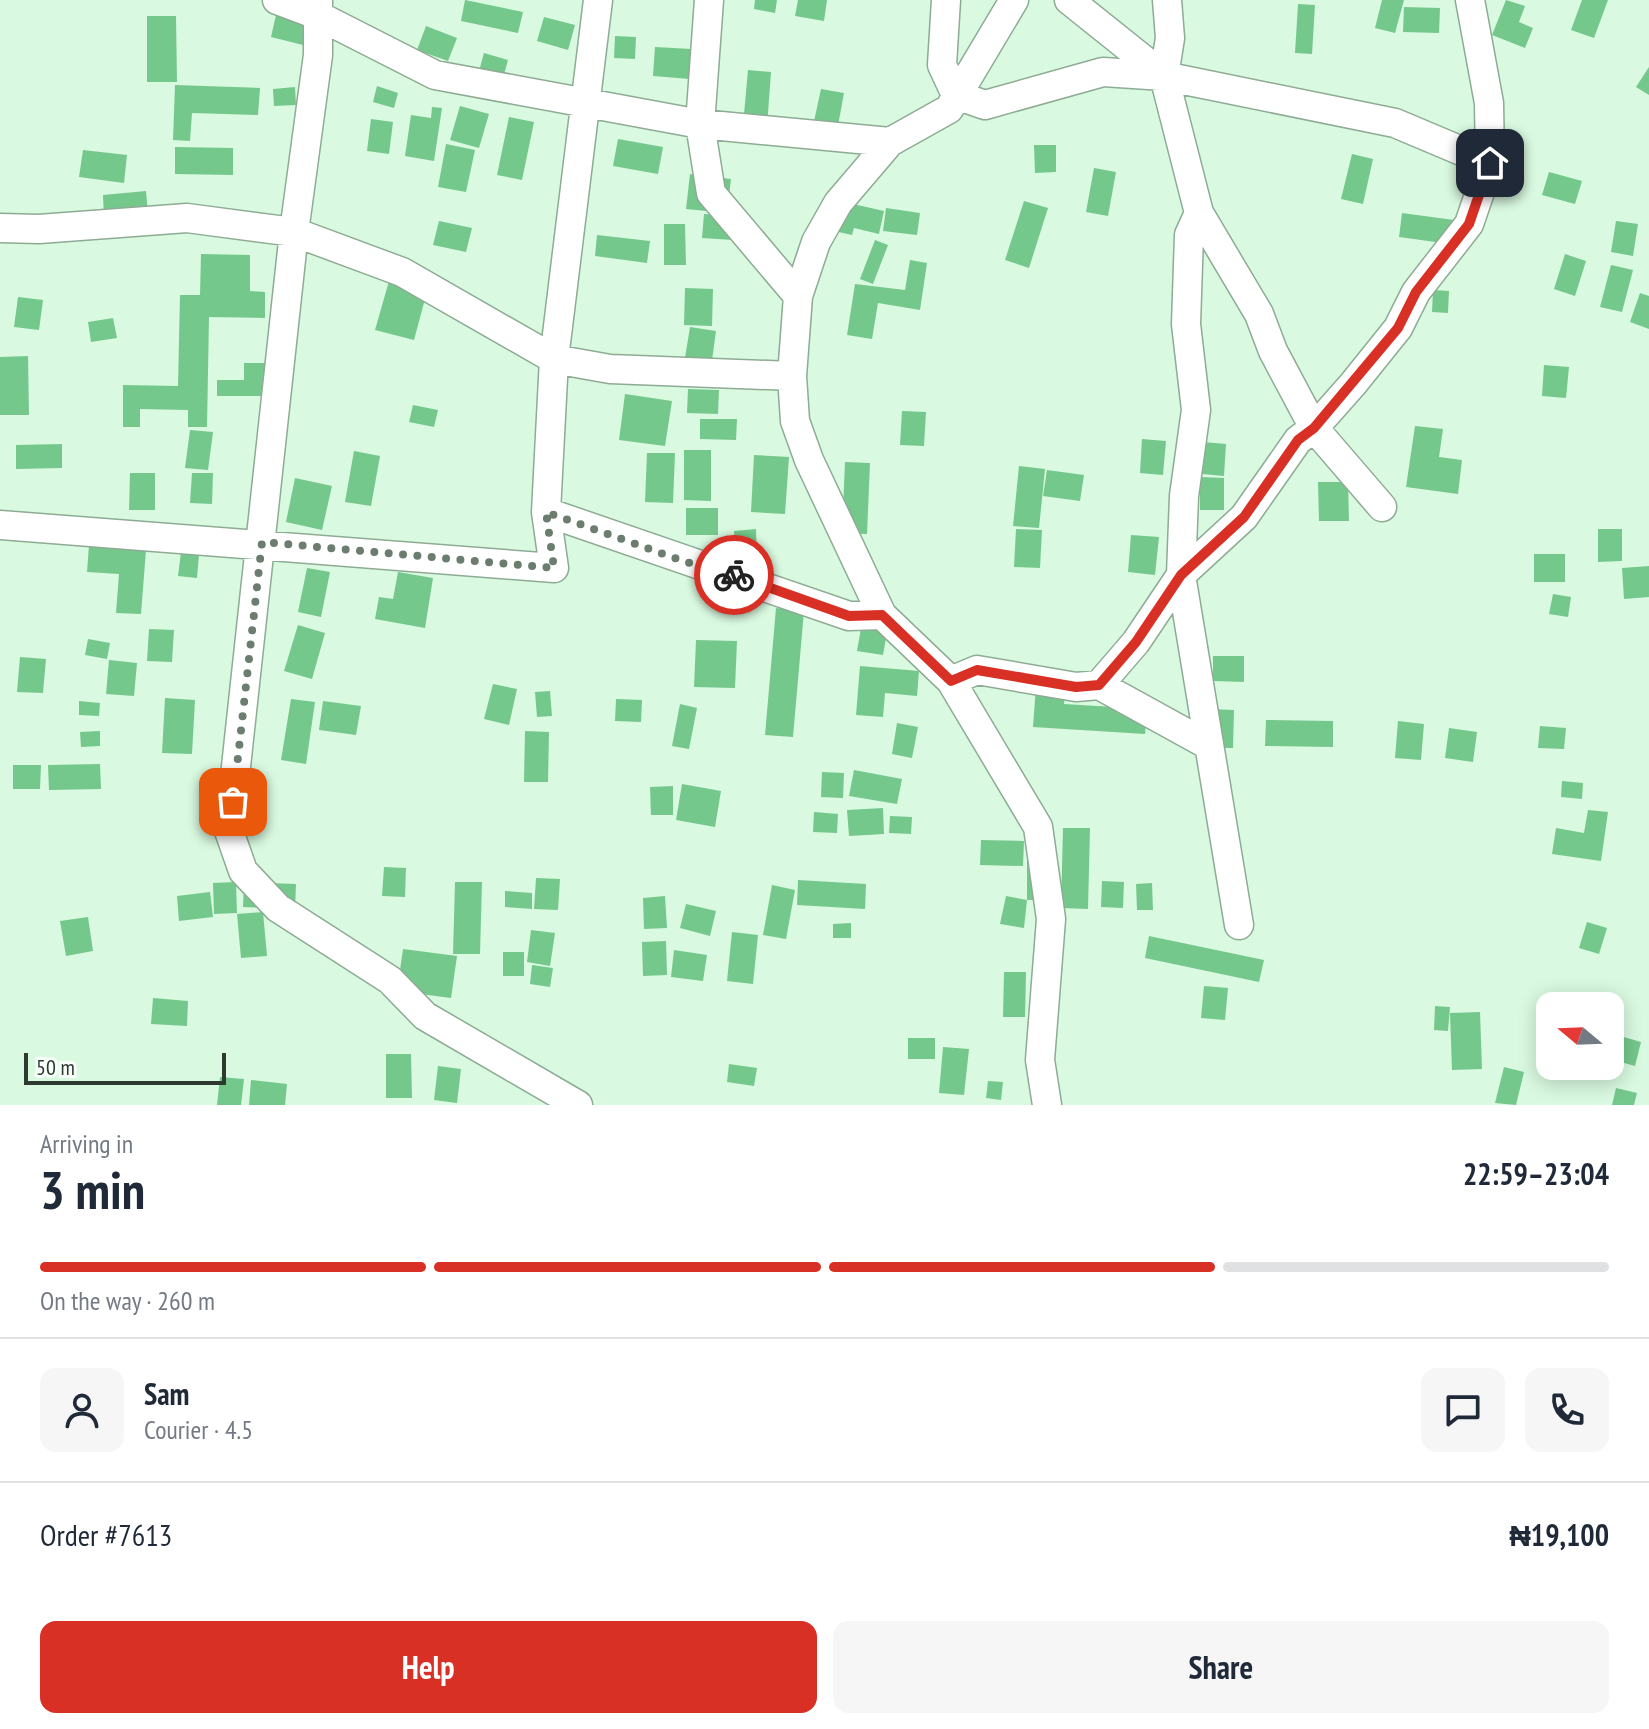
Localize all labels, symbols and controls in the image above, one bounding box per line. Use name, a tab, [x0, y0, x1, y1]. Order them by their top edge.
pin	[1456, 129, 1524, 197]
icon: home	[1468, 141, 1512, 185]
courier	[694, 535, 774, 615]
icon: bike	[712, 553, 756, 597]
pin	[199, 768, 267, 836]
icon: bag	[211, 780, 255, 824]
north arrow	[1536, 992, 1624, 1080]
map controls	[1536, 992, 1624, 1080]
scale bar	[24, 1049, 226, 1085]
text: 50 m	[36, 1053, 75, 1081]
text: Arriving in	[40, 1127, 133, 1160]
text: 22:59–23:04	[1463, 1154, 1609, 1193]
text: 3 min	[40, 1156, 145, 1223]
text: On the way · 260 m	[40, 1284, 215, 1317]
button: person	[40, 1368, 124, 1452]
button: chat	[1421, 1368, 1505, 1452]
button: phone	[1525, 1368, 1609, 1452]
text: Sam	[144, 1374, 189, 1413]
text: Courier · 4.5	[144, 1413, 253, 1446]
text: Order #7613	[40, 1515, 172, 1554]
text: ₦19,100	[1509, 1515, 1609, 1554]
button: Help	[40, 1621, 817, 1713]
button: Share	[833, 1621, 1609, 1713]

